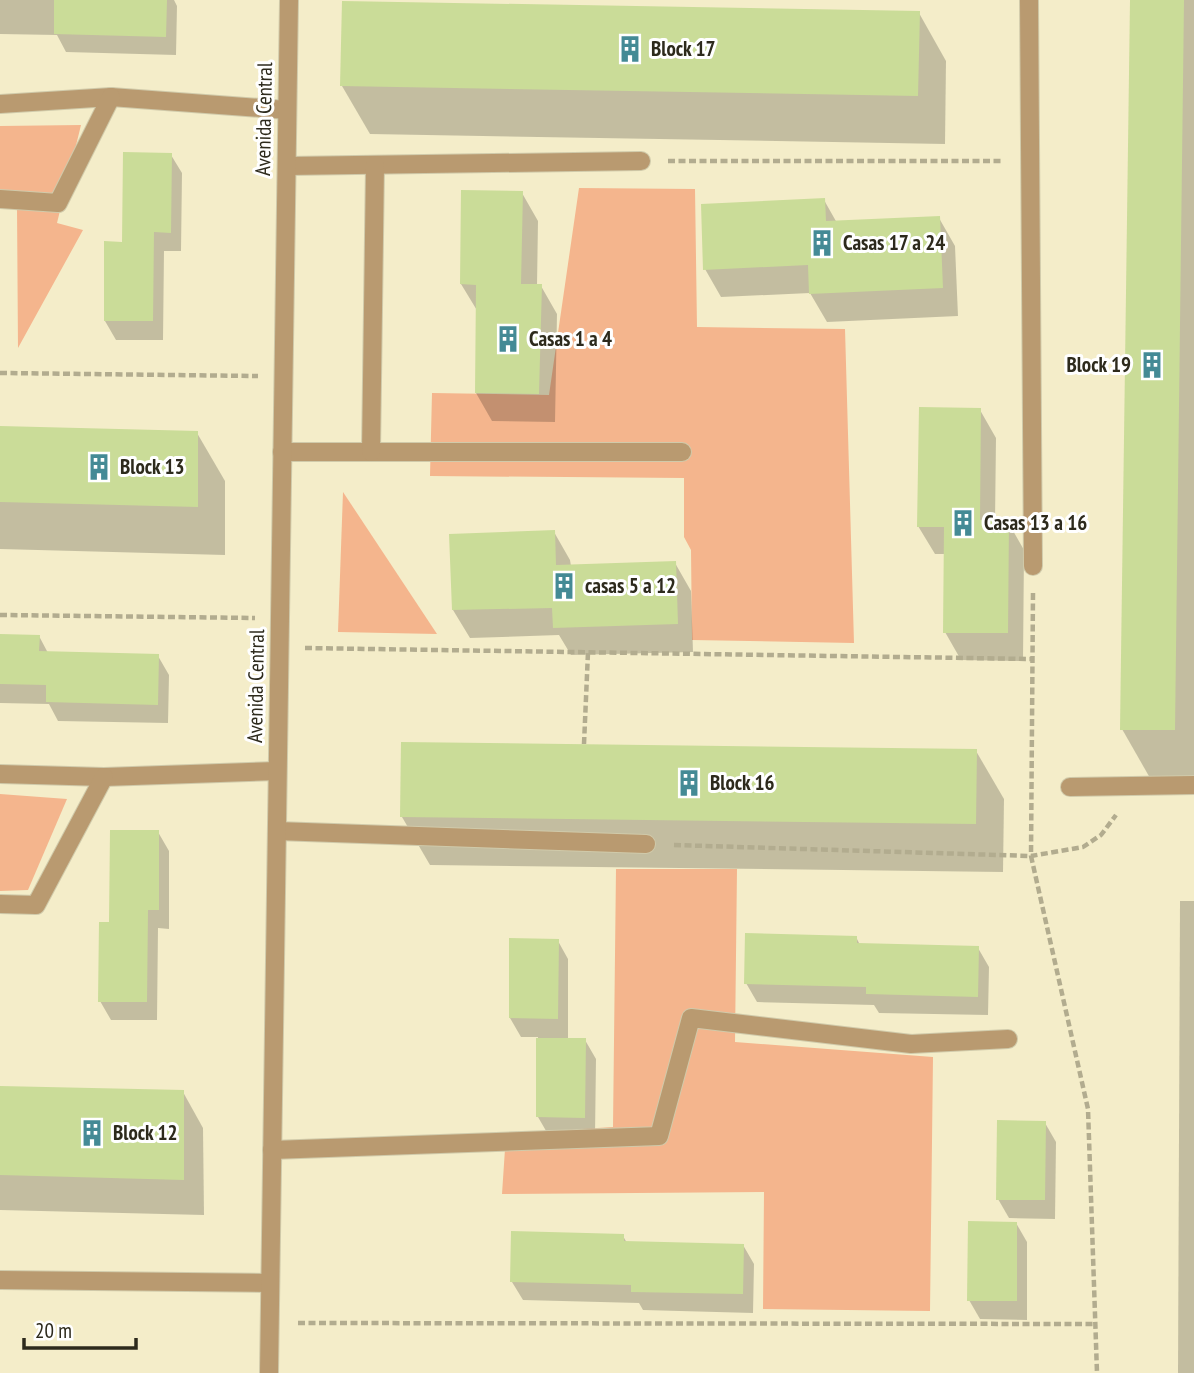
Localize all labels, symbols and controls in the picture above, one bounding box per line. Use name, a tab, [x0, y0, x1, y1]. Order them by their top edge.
building icon: Block 17	[615, 34, 645, 64]
place label: Block 17	[651, 35, 716, 62]
street label: Avenida Central	[249, 62, 278, 176]
building icon: Casas 17 a 24	[807, 228, 837, 258]
place label: Casas 17 a 24	[843, 229, 945, 256]
building icon: Casas 1 a 4	[493, 324, 523, 354]
place label: Casas 1 a 4	[529, 325, 612, 352]
building icon: Block 19	[1137, 350, 1167, 380]
place label: Block 19	[1066, 351, 1131, 378]
building icon: Block 13	[84, 452, 114, 482]
place label: Block 13	[120, 453, 185, 480]
building icon: Casas 13 a 16	[948, 508, 978, 538]
place label: Casas 13 a 16	[984, 509, 1087, 536]
building icon: casas 5 a 12	[549, 571, 579, 601]
place label: casas 5 a 12	[585, 572, 676, 599]
street label: Avenida Central	[241, 629, 270, 743]
building icon: Block 16	[674, 768, 704, 798]
place label: Block 16	[710, 769, 775, 796]
building icon: Block 12	[77, 1118, 107, 1148]
place label: Block 12	[113, 1119, 178, 1146]
scale bar	[24, 1306, 136, 1350]
text: 20 m	[35, 1317, 72, 1344]

